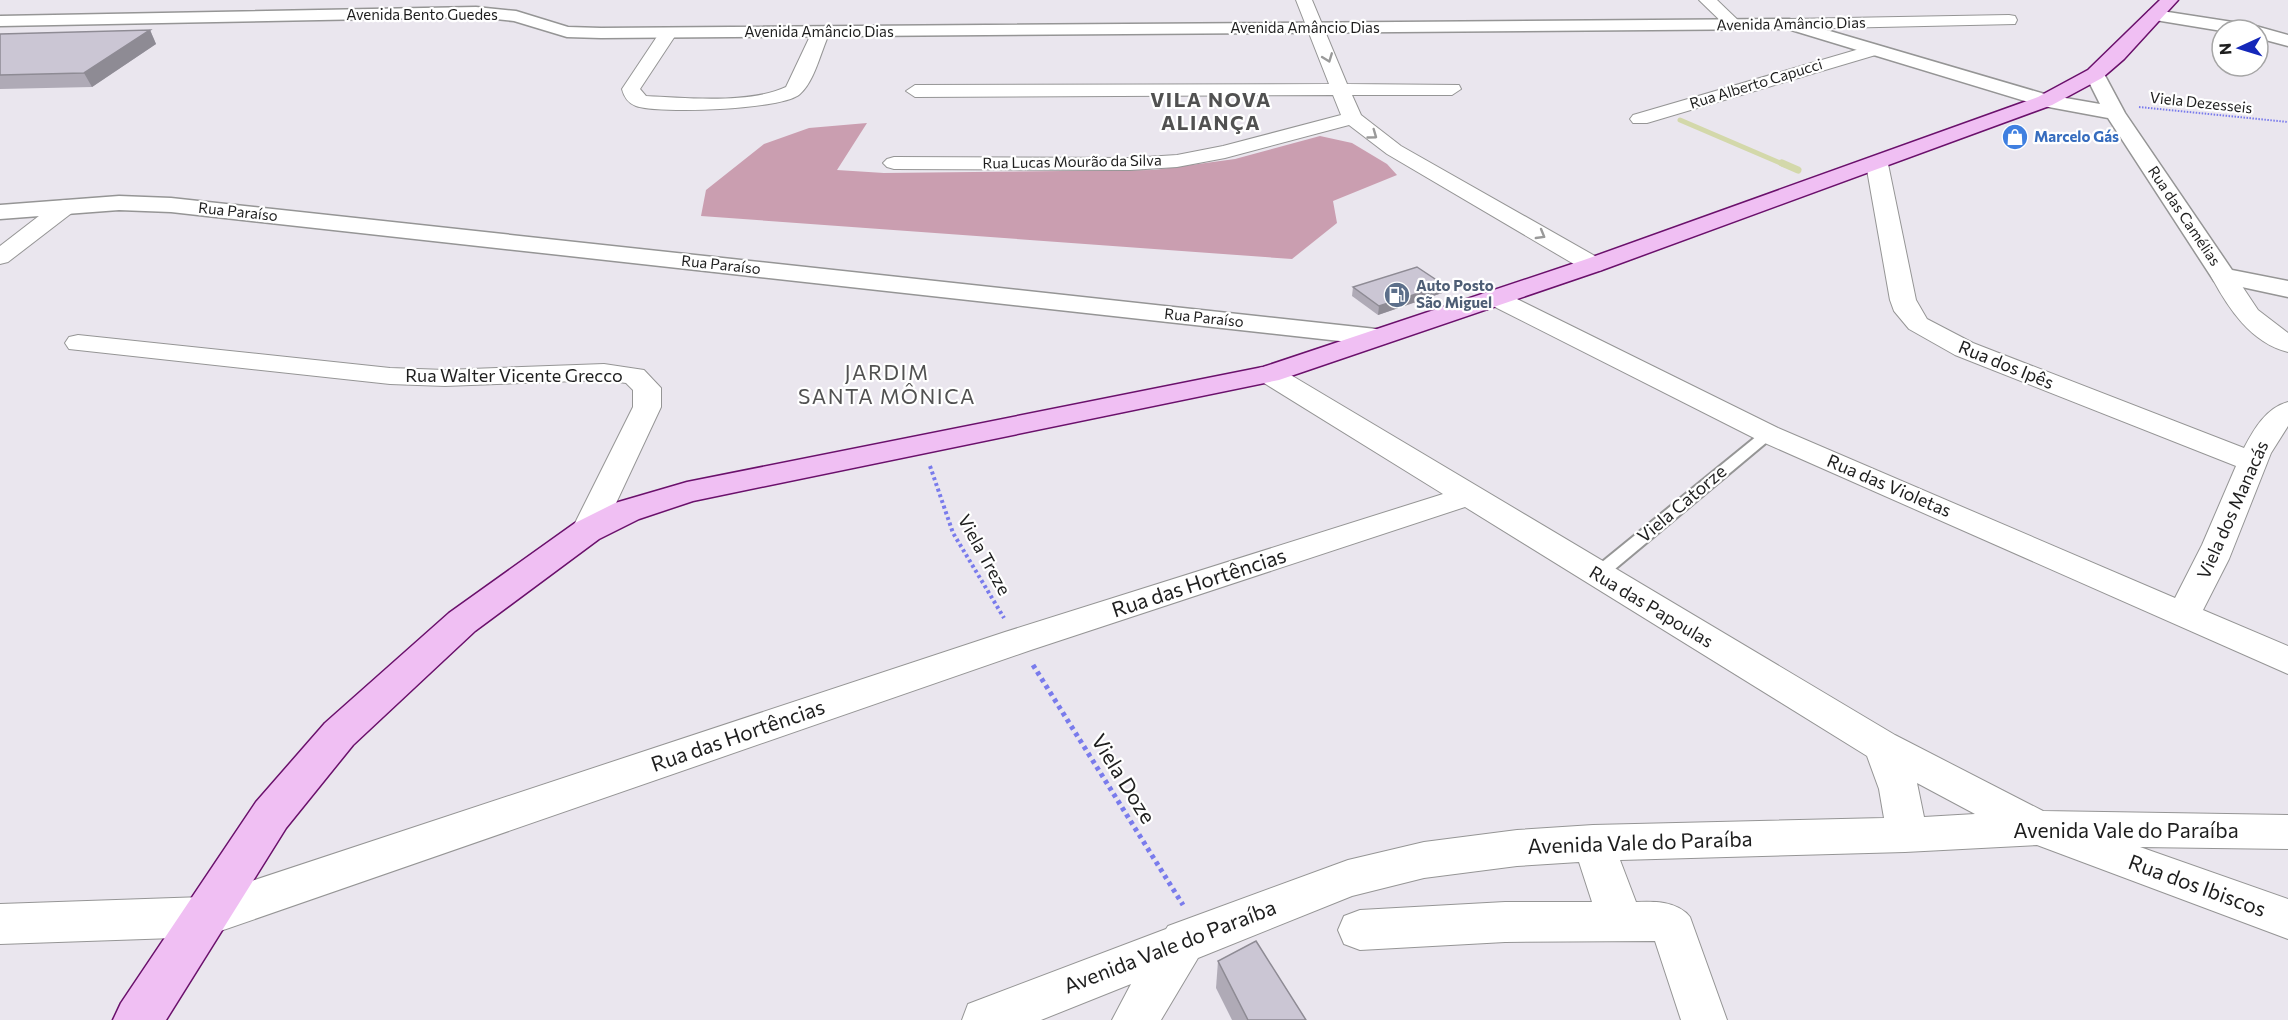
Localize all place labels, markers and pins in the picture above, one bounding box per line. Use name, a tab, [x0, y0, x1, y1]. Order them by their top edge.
shop icon: Marcelo Gás	[2000, 122, 2030, 152]
place label: Marcelo Gás	[2034, 127, 2119, 145]
place label: Auto Posto São Miguel	[1416, 276, 1494, 311]
fuel station icon: Auto Posto São Miguel	[1382, 280, 1412, 310]

